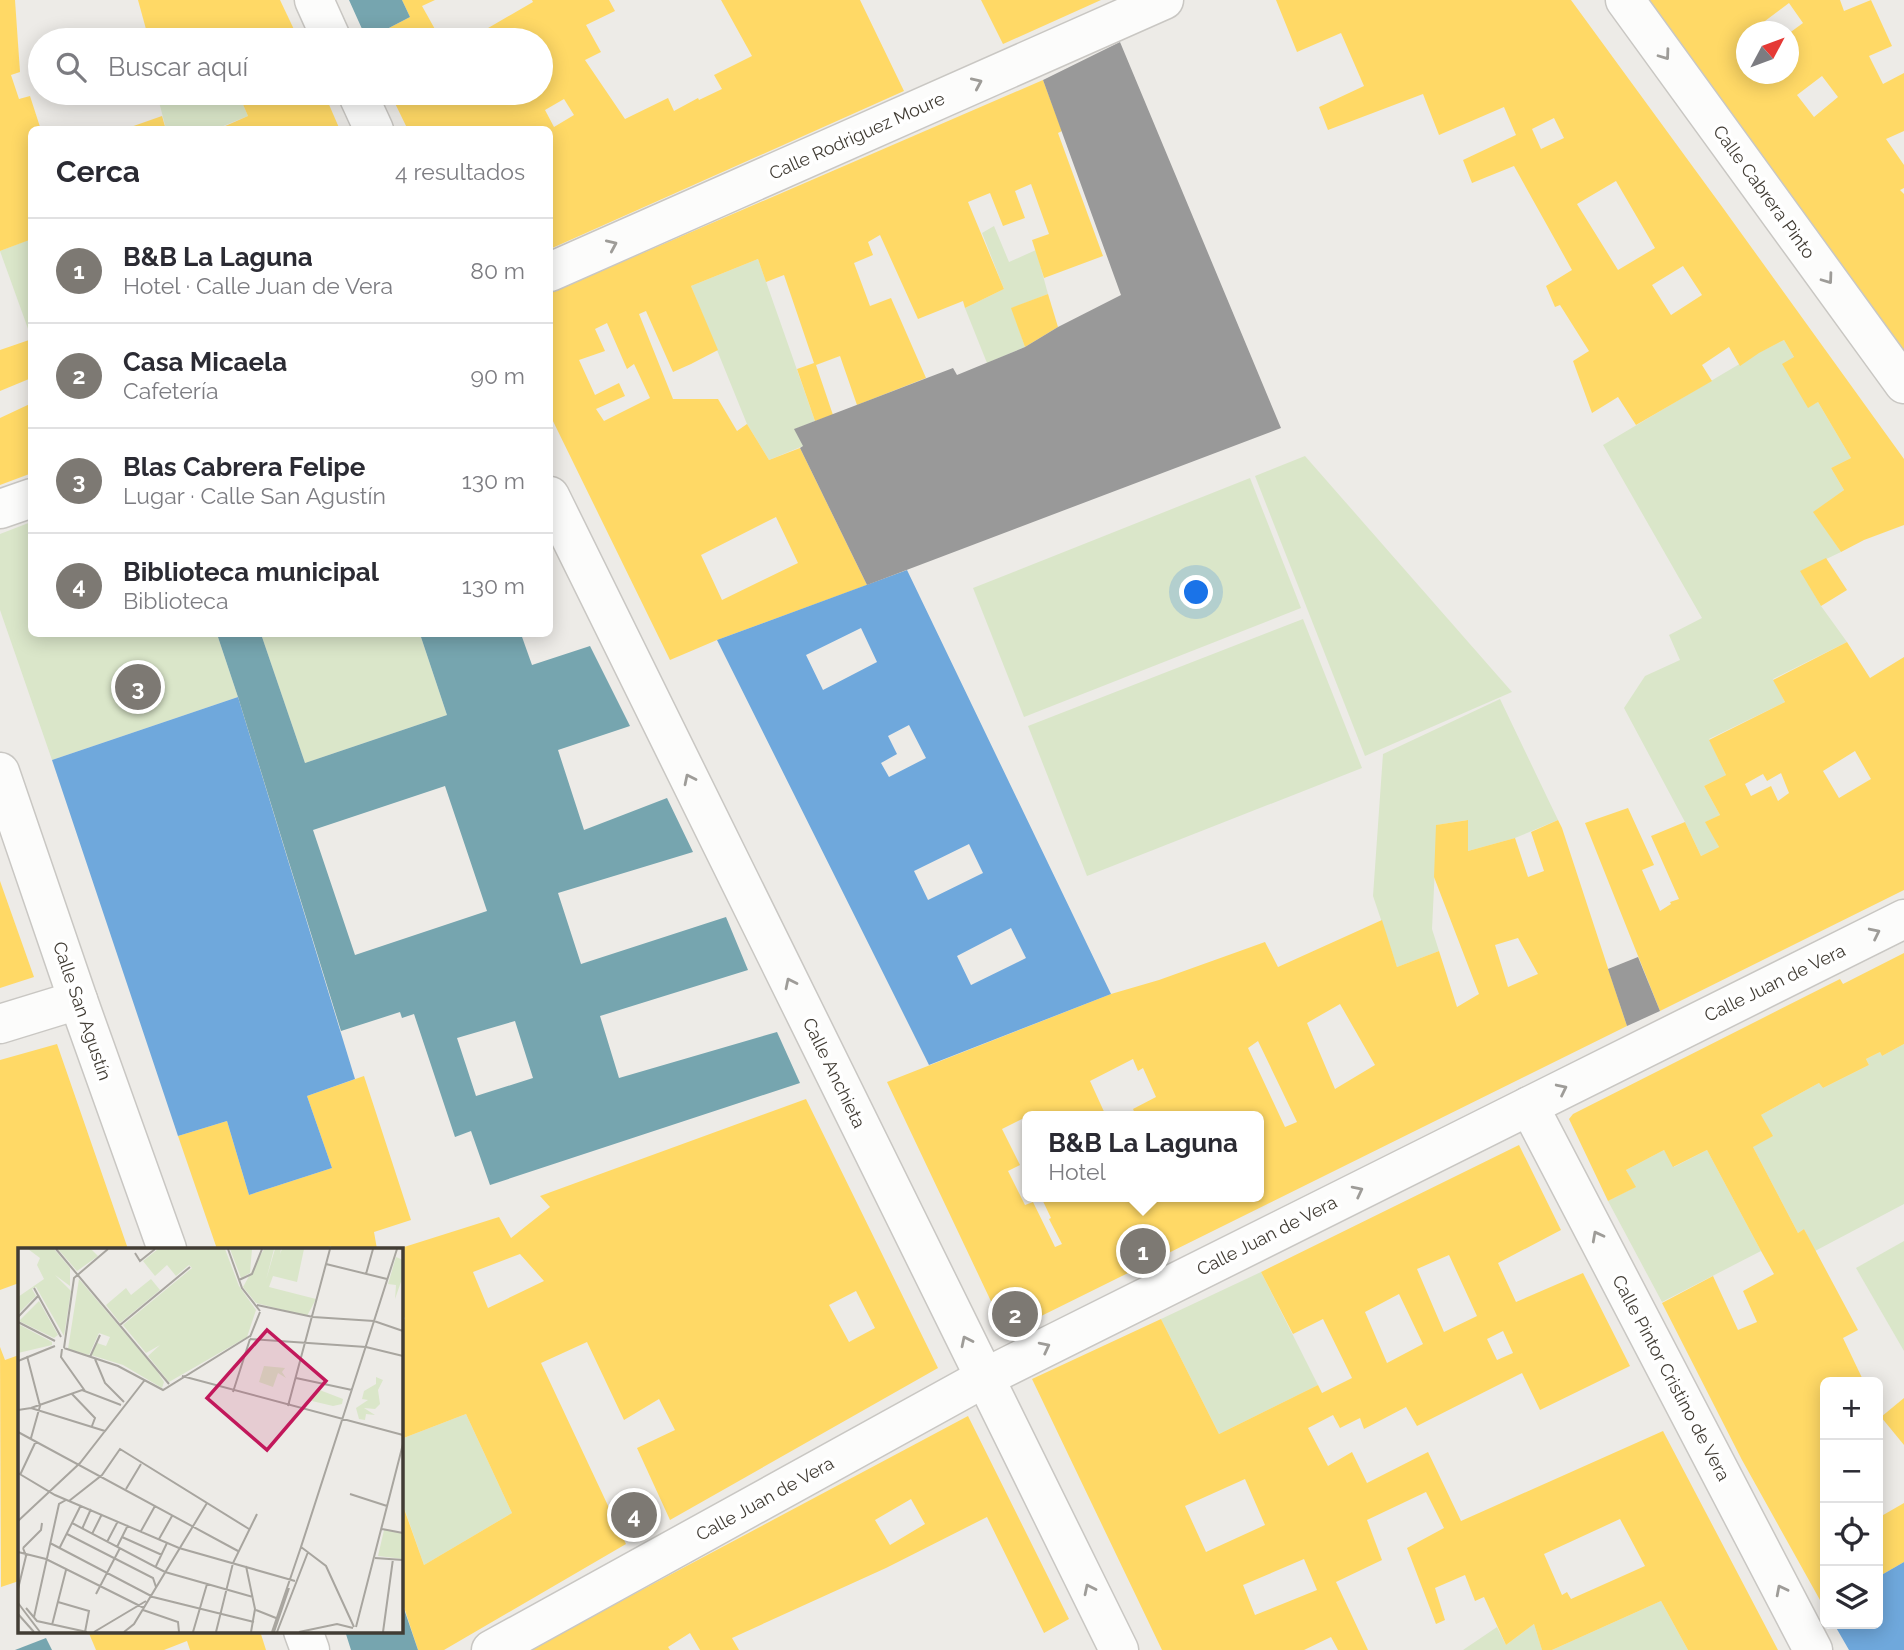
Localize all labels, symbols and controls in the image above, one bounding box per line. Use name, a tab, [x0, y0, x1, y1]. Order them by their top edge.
north arrow	[1736, 21, 1799, 84]
search box	[28, 28, 553, 105]
one-way arrow	[1657, 47, 1669, 60]
icon: search	[52, 48, 90, 86]
text: Buscar aquí	[108, 52, 248, 82]
one-way arrow	[969, 77, 982, 91]
street label: Calle Rodriguez Moure	[766, 87, 948, 184]
street label: Calle Cabrera Pinto	[1709, 121, 1820, 263]
text: Cerca	[56, 154, 140, 189]
text: 4 resultados	[395, 158, 525, 185]
one-way arrow	[605, 239, 617, 253]
text: B&B La Laguna	[123, 242, 313, 272]
text: 1	[73, 257, 85, 284]
text: 80 m	[470, 257, 525, 284]
one-way arrow	[1819, 271, 1832, 284]
text: Hotel · Calle Juan de Vera	[123, 272, 393, 299]
text: Casa Micaela	[123, 347, 287, 377]
text: 2	[73, 362, 85, 389]
text: 90 m	[470, 362, 525, 389]
text: Cafetería	[123, 377, 218, 404]
text: Blas Cabrera Felipe	[123, 452, 365, 482]
text: 3	[73, 467, 85, 494]
text: 130 m	[462, 467, 525, 494]
text: Lugar · Calle San Agustín	[123, 482, 386, 509]
text: Biblioteca municipal	[123, 557, 379, 587]
text: 4	[72, 572, 86, 599]
text: 130 m	[462, 572, 525, 599]
your location	[1179, 575, 1213, 609]
text: Biblioteca	[123, 587, 228, 614]
pin: 3	[115, 661, 161, 713]
one-way arrow	[683, 774, 697, 786]
one-way arrow	[1868, 928, 1880, 942]
street label: Calle San Agustín	[49, 939, 116, 1083]
street label: Calle Juan de Vera	[1701, 939, 1849, 1026]
one-way arrow	[784, 978, 798, 990]
street label: Calle Anchieta	[799, 1014, 870, 1131]
one-way arrow	[1555, 1084, 1567, 1098]
popup	[1022, 1111, 1264, 1202]
text: B&B La Laguna	[1048, 1128, 1238, 1158]
text: Hotel	[1048, 1158, 1106, 1185]
one-way arrow	[1351, 1185, 1363, 1199]
street label: Calle Juan de Vera	[1193, 1191, 1340, 1280]
pin: 1	[1120, 1225, 1166, 1277]
one-way arrow	[1591, 1231, 1605, 1243]
inset map	[18, 1248, 402, 1632]
street label: Calle Pintor Cristino de Vera	[1608, 1271, 1735, 1484]
pin: 2	[992, 1288, 1038, 1340]
one-way arrow	[961, 1336, 975, 1348]
one-way arrow	[1038, 1342, 1050, 1356]
map controls	[1820, 1377, 1883, 1629]
button: +	[1820, 1377, 1883, 1440]
button: −	[1820, 1440, 1883, 1503]
street label: Calle Juan de Vera	[692, 1452, 837, 1545]
pin: 4	[611, 1489, 657, 1541]
button: locate	[1820, 1503, 1883, 1566]
button: layers	[1820, 1566, 1883, 1629]
one-way arrow	[1083, 1584, 1097, 1596]
one-way arrow	[1776, 1585, 1789, 1597]

